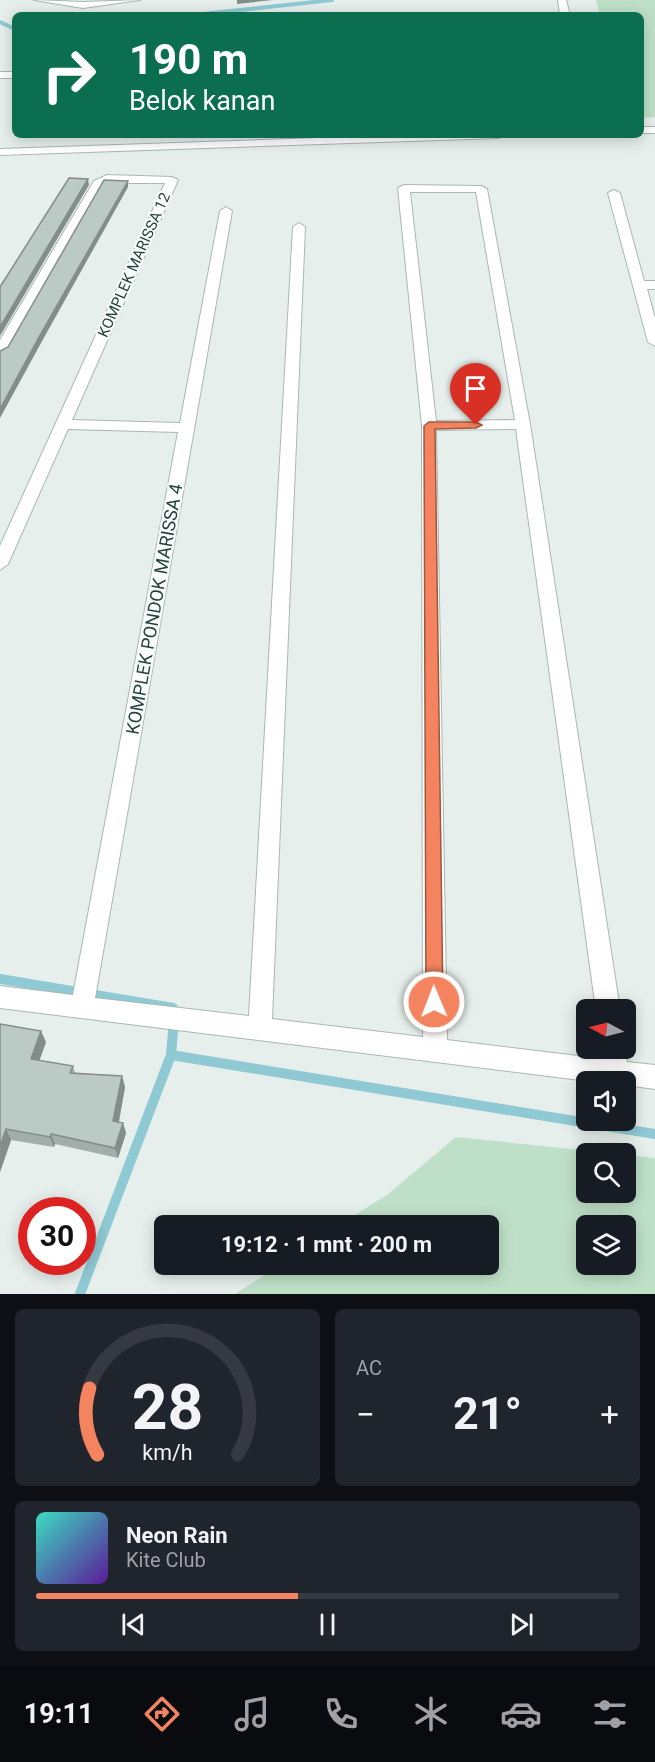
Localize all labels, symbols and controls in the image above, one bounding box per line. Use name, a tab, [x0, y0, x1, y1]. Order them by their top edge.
text: 190 m	[129, 35, 248, 84]
icon: right	[30, 36, 108, 114]
text: Belok kanan	[129, 85, 275, 117]
street label: KOMPLEK MARISSA 12	[94, 190, 174, 340]
pin	[450, 363, 501, 425]
icon: arrive	[459, 372, 492, 405]
street label: KOMPLEK PONDOK MARISSA 4	[122, 482, 186, 736]
position arrow	[402, 970, 466, 1034]
north arrow	[576, 999, 636, 1059]
map controls	[576, 999, 636, 1275]
button: sound	[576, 1071, 636, 1131]
button: search	[576, 1143, 636, 1203]
speed limit sign: 30	[18, 1197, 96, 1275]
button: layers	[576, 1215, 636, 1275]
text: 19:12 · 1 mnt · 200 m	[221, 1232, 432, 1257]
text: AC	[356, 1356, 382, 1380]
text: 28	[132, 1371, 203, 1444]
text: 21°	[453, 1387, 522, 1440]
text: −	[356, 1395, 375, 1434]
text: +	[600, 1395, 619, 1434]
text: km/h	[142, 1440, 193, 1465]
text: Neon Rain	[126, 1523, 228, 1548]
text: Kite Club	[126, 1548, 206, 1572]
icon: previous	[117, 1608, 150, 1641]
icon: pause	[311, 1608, 344, 1641]
icon: next	[505, 1608, 538, 1641]
icon: directions	[141, 1693, 183, 1735]
icon: music	[231, 1693, 273, 1735]
icon: phone	[320, 1693, 362, 1735]
icon: climate	[410, 1693, 452, 1735]
icon: car	[500, 1693, 542, 1735]
icon: filters	[589, 1693, 631, 1735]
text: 19:11	[24, 1698, 93, 1730]

